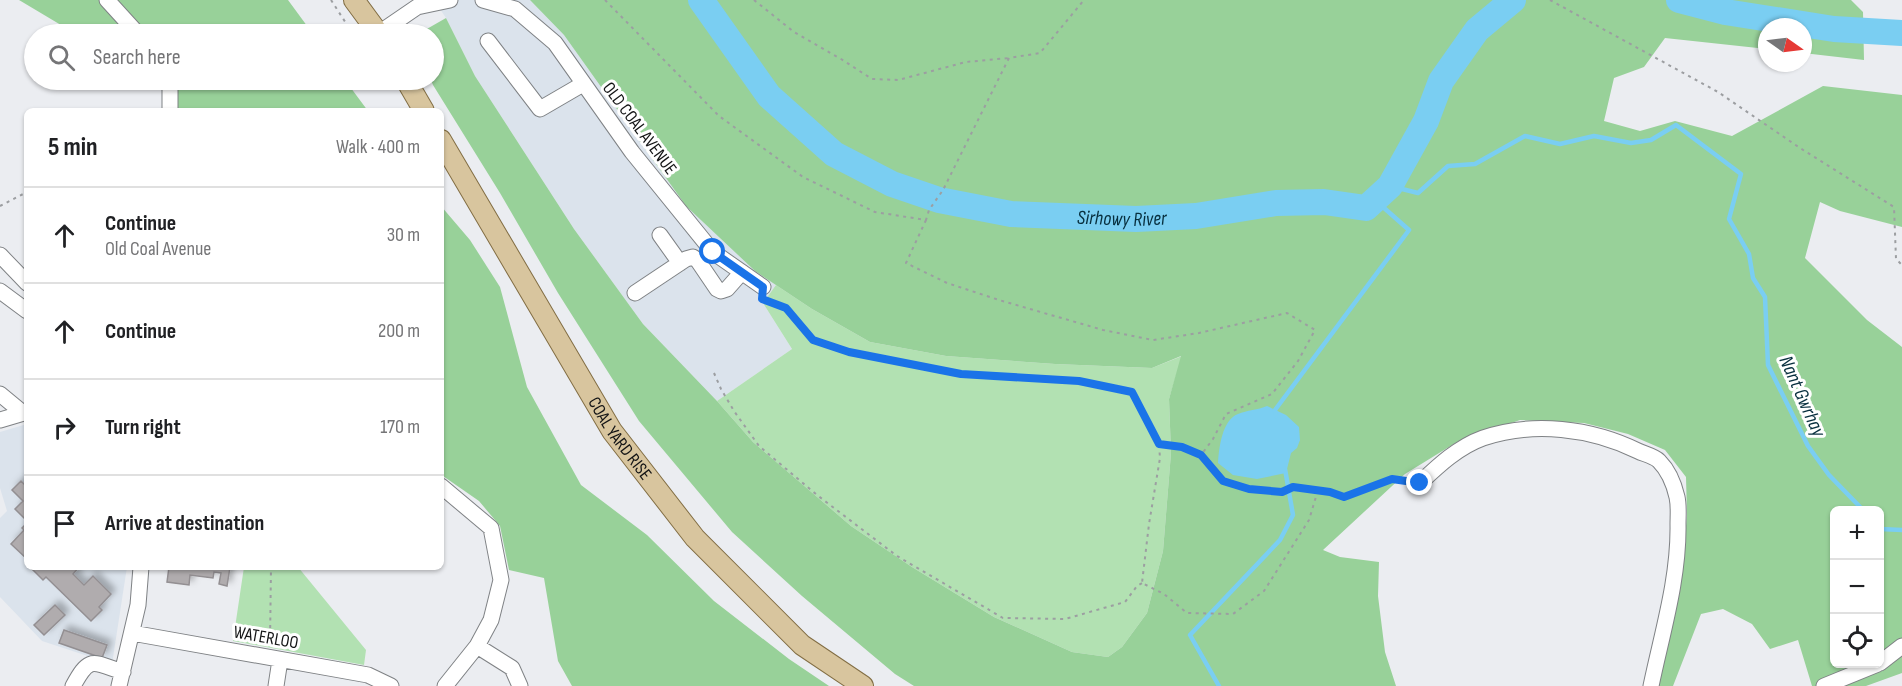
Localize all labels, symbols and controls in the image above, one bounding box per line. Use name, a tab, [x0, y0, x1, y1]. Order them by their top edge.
north arrow	[1758, 18, 1812, 72]
search box	[24, 24, 444, 90]
icon: search	[45, 41, 78, 74]
text: Search here	[93, 44, 180, 71]
street label: OLD COAL AVENUE	[598, 78, 681, 179]
text: 5 min	[48, 132, 98, 163]
text: Walk · 400 m	[336, 135, 420, 159]
water label: Sirhowy River	[1077, 206, 1169, 232]
text: Continue	[105, 210, 176, 237]
icon: ahead	[48, 219, 81, 252]
text: 30 m	[387, 223, 420, 247]
text: Old Coal Avenue	[105, 237, 211, 261]
route start	[699, 238, 725, 264]
icon: ahead	[48, 315, 81, 348]
text: Continue	[105, 318, 176, 345]
text: 200 m	[378, 319, 420, 343]
water label: Nant Gwrhay	[1774, 352, 1831, 442]
street label: COAL YARD RISE	[583, 393, 656, 484]
icon: right	[48, 411, 81, 444]
text: Turn right	[105, 414, 181, 441]
text: 170 m	[380, 415, 420, 439]
route end	[1406, 469, 1432, 495]
map controls	[1830, 506, 1884, 668]
button: +	[1830, 506, 1884, 560]
icon: arrive	[48, 507, 81, 540]
text: Arrive at destination	[105, 510, 264, 537]
button: −	[1830, 560, 1884, 614]
button: locate	[1830, 614, 1884, 668]
street label: WATERLOO	[232, 621, 300, 654]

